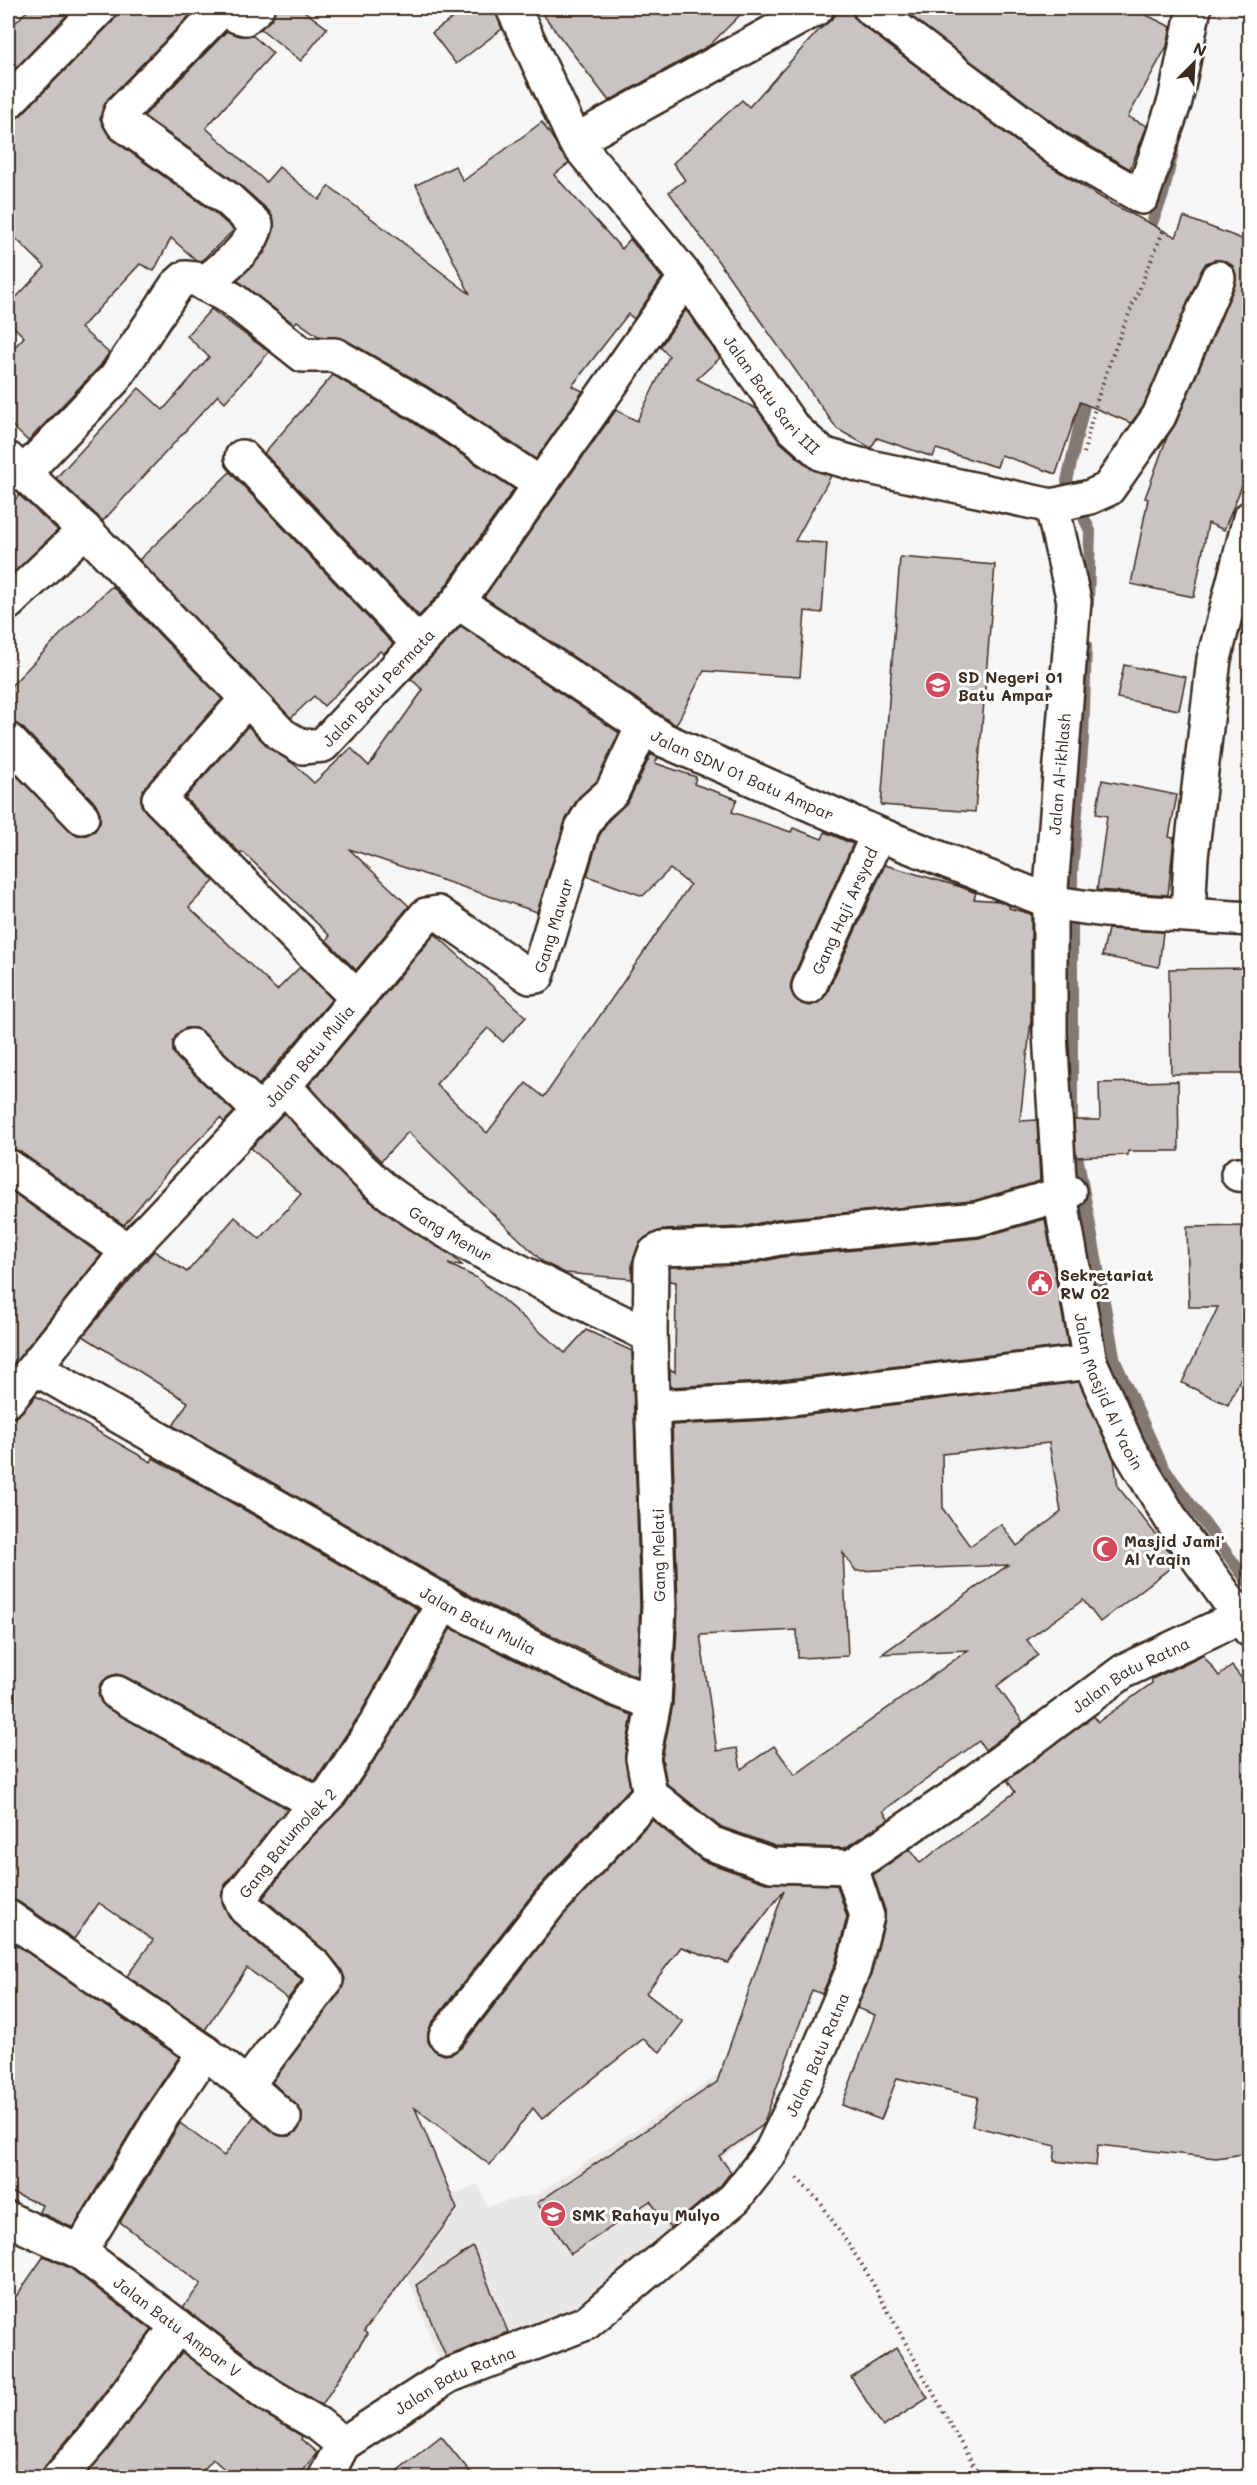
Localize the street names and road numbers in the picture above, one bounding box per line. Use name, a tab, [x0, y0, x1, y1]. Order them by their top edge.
street label: Jalan Batu Sari III	[720, 330, 825, 458]
street label: Jalan Batu Permata	[317, 624, 438, 751]
street label: Jalan Al-ikhlash	[1043, 712, 1075, 836]
street label: Jalan SDN 01 Batu Ampar	[647, 724, 838, 824]
street label: Gang Haji Arsyad	[806, 844, 881, 977]
street label: Gang Mawar	[528, 875, 577, 975]
street label: Jalan Batu Mulia	[260, 1000, 358, 1111]
street label: Gang Menur	[405, 1200, 496, 1266]
street label: Jalan Masjid Al Yaoin	[1071, 1311, 1149, 1473]
street label: Gang Melati	[647, 1508, 669, 1602]
street label: Jalan Batu Mulia	[417, 1581, 540, 1659]
street label: Jalan Batu Ratna	[1067, 1631, 1193, 1717]
street label: Gang Batumolek 2	[233, 1783, 340, 1902]
street label: Jalan Batu Ratna	[779, 1989, 853, 2120]
street label: Jalan Batu Ampar V	[110, 2271, 246, 2381]
street label: Jalan Batu Ratna	[390, 2341, 518, 2419]

